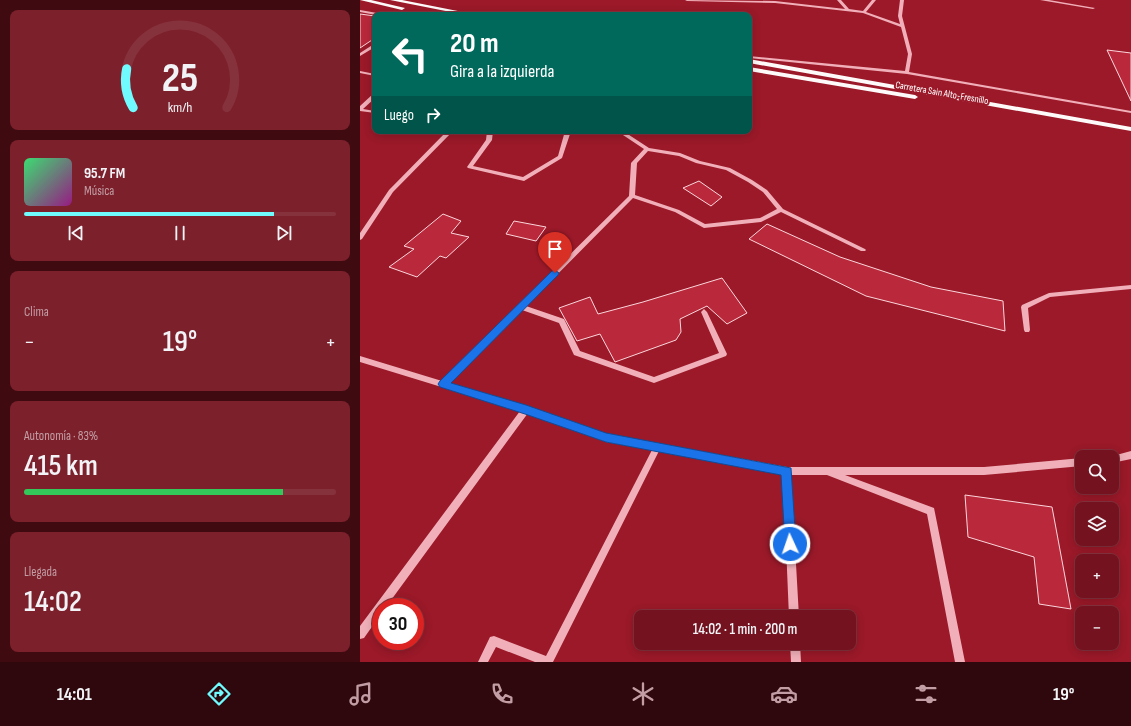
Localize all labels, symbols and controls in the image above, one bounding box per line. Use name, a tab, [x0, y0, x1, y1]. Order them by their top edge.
text: 20 m	[450, 27, 499, 60]
icon: left	[384, 28, 436, 80]
text: 25	[162, 54, 198, 103]
text: Gira a la izquierda	[450, 61, 554, 82]
street label: Carretera Sain Alto-Fresnillo	[894, 79, 989, 107]
text: km/h	[168, 99, 192, 116]
icon: right	[422, 104, 444, 126]
text: Luego	[384, 106, 414, 125]
text: 95.7 FM	[84, 164, 125, 183]
text: Música	[84, 183, 114, 199]
icon: previous	[65, 222, 87, 244]
icon: pause	[169, 222, 191, 244]
icon: next	[273, 222, 295, 244]
pin	[538, 232, 572, 273]
icon: arrive	[544, 238, 566, 260]
text: Clima	[24, 304, 49, 320]
text: 19°	[163, 324, 197, 360]
text: −	[24, 329, 35, 356]
text: +	[325, 329, 336, 356]
text: Autonomía · 83%	[24, 428, 98, 444]
text: 415 km	[24, 448, 98, 484]
map controls	[1075, 450, 1119, 650]
button: search	[1075, 450, 1119, 494]
button: layers	[1075, 502, 1119, 546]
position arrow	[769, 523, 811, 565]
button: +	[1075, 554, 1119, 598]
text: Llegada	[24, 564, 57, 580]
text: 14:02	[24, 584, 82, 620]
speed limit sign: 30	[372, 598, 424, 650]
button: −	[1075, 606, 1119, 650]
text: 14:02 · 1 min · 200 m	[693, 620, 797, 639]
icon: directions	[205, 680, 233, 708]
icon: music	[347, 680, 375, 708]
icon: phone	[488, 680, 516, 708]
icon: climate	[629, 680, 657, 708]
icon: car	[770, 680, 798, 708]
icon: filters	[912, 680, 940, 708]
text: 14:01	[57, 684, 92, 705]
text: 19°	[1053, 684, 1074, 705]

